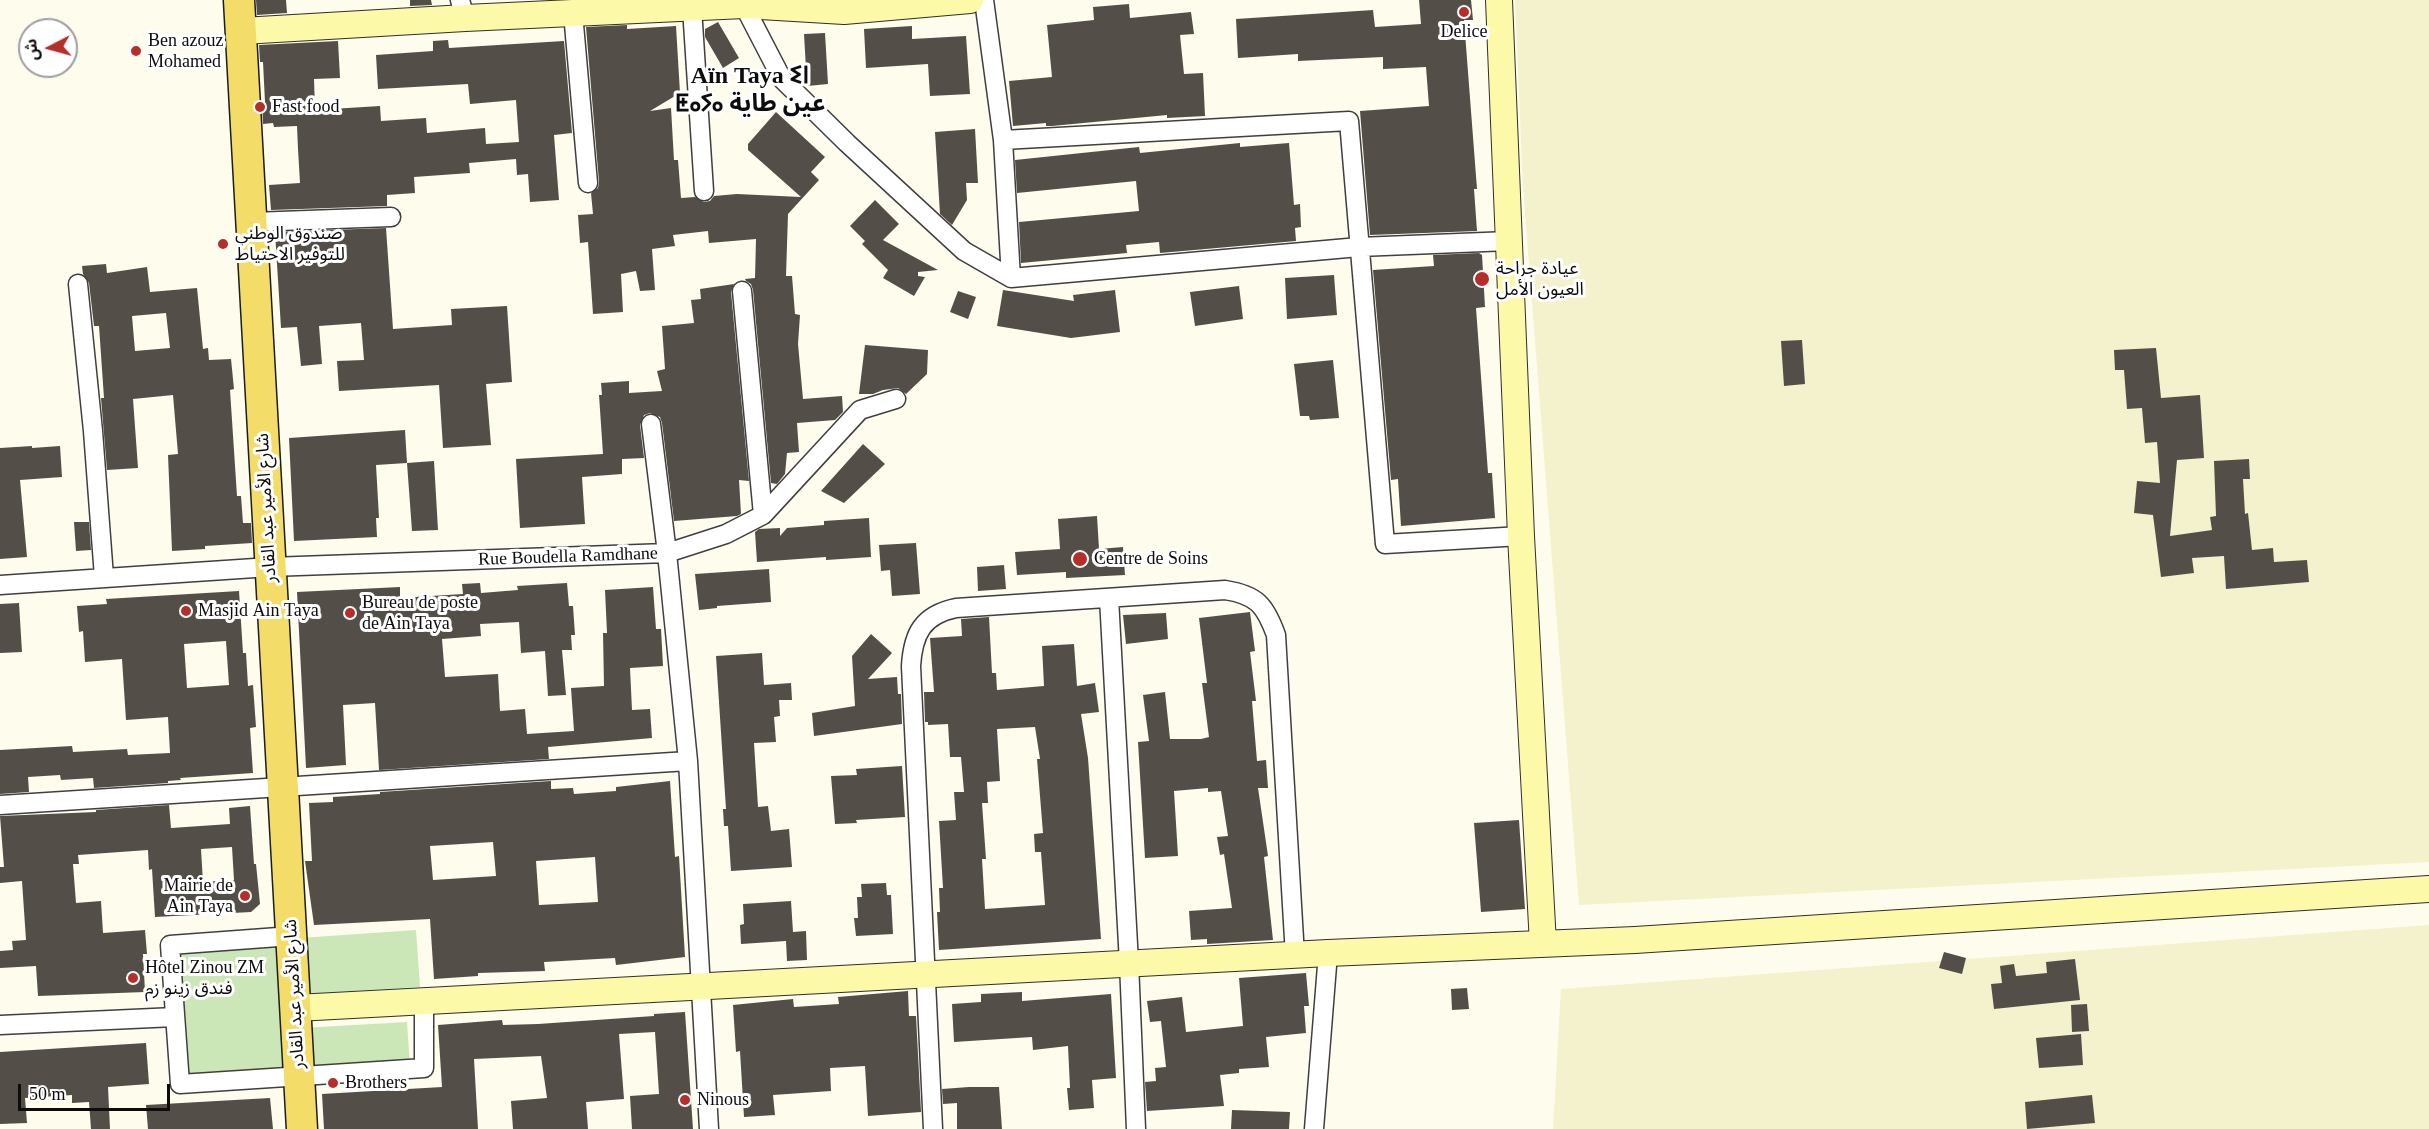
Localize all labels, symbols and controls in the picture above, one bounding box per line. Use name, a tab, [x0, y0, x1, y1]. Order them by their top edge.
marker: Delice	[1457, 5, 1471, 19]
north arrow	[18, 18, 78, 78]
place label: Delice	[1441, 21, 1487, 43]
place label: Ben azouz Mohamed	[148, 30, 223, 72]
text: ش	[22, 38, 41, 62]
marker: Ben azouz Mohamed	[129, 44, 143, 58]
district label: Aïn Taya ⵉⵏ ⵟⴰⵢⴰ عين طاية	[675, 63, 825, 119]
place label: Fast food	[272, 96, 340, 118]
marker: Fast food	[253, 100, 267, 114]
place label: صندوق الوطني للتوفير الاحتياط	[235, 223, 345, 266]
marker: صندوق الوطني للتوفير الاحتياط	[216, 237, 230, 251]
place label: عيادة جراحة العيون الأمل	[1496, 258, 1584, 300]
marker: عيادة جراحة العيون الأمل	[1473, 270, 1491, 288]
street label: شارع الأمير عبد القادر	[252, 433, 282, 583]
street label: Rue Boudella Ramdhane	[478, 543, 658, 571]
place label: Centre de Soins	[1094, 548, 1208, 570]
marker: Centre de Soins	[1071, 550, 1089, 568]
place label: Bureau de poste de Ain Taya	[362, 592, 478, 634]
place label: Masjid Ain Taya	[198, 600, 319, 622]
marker: Masjid Ain Taya	[179, 604, 193, 618]
marker: Bureau de poste de Ain Taya	[343, 606, 357, 620]
place label: Mairie de Ain Taya	[164, 875, 233, 918]
marker: Mairie de Ain Taya	[238, 889, 252, 903]
street label: شارع الأمير عبد القادر	[280, 919, 310, 1069]
place label: Hôtel Zinou ZM فندق زينو زم	[145, 957, 264, 1000]
marker: Hôtel Zinou ZM فندق زينو زم	[126, 971, 140, 985]
scale bar	[21, 1072, 172, 1110]
place label: Brothers	[345, 1072, 407, 1094]
marker: Brothers	[326, 1076, 340, 1090]
text: 50 m	[29, 1084, 66, 1104]
place label: Ninous	[697, 1089, 749, 1111]
marker: Ninous	[678, 1093, 692, 1107]

